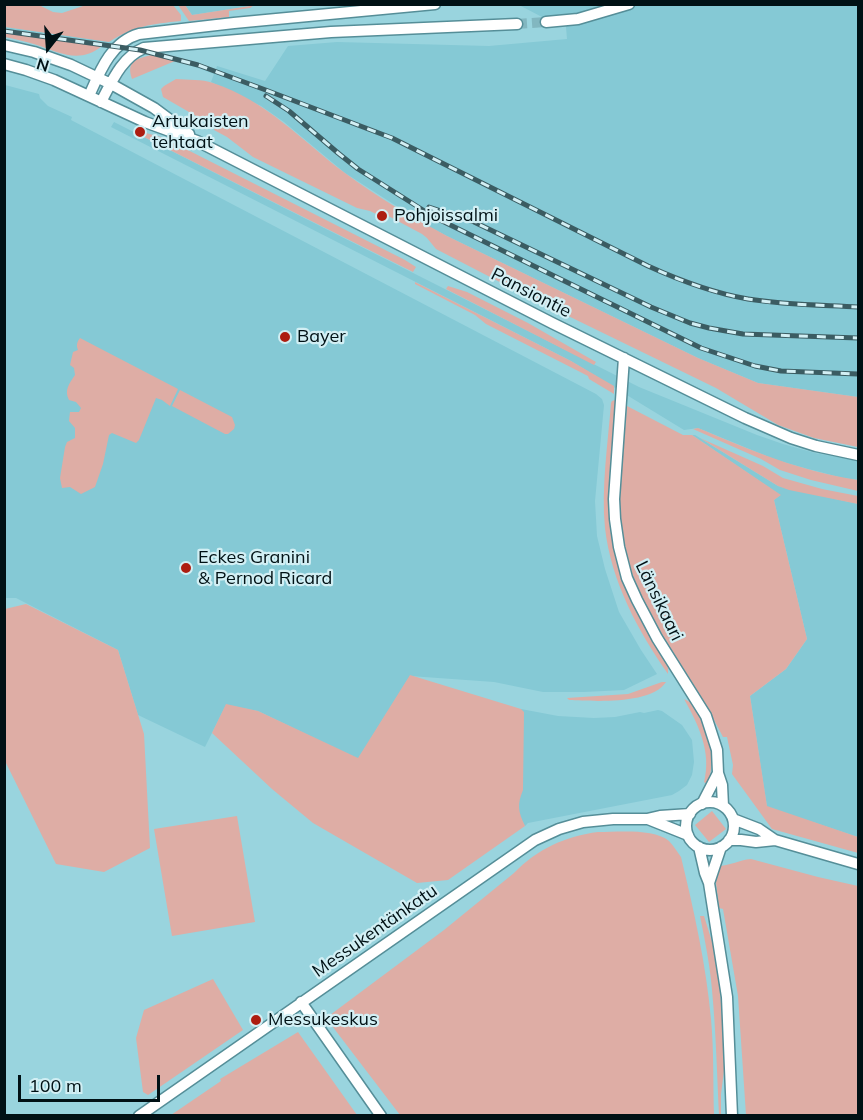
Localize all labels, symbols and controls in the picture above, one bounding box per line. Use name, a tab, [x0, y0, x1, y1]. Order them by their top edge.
north arrow	[18, 18, 78, 78]
text: N	[34, 54, 51, 77]
place label: Artukaisten tehtaat	[152, 111, 249, 154]
marker: Artukaisten tehtaat	[133, 125, 147, 139]
place label: Pohjoissalmi	[394, 205, 498, 227]
marker: Pohjoissalmi	[375, 209, 389, 223]
street label: Pansiontie	[487, 264, 575, 322]
place label: Bayer	[297, 326, 346, 348]
marker: Bayer	[278, 330, 292, 344]
place label: Eckes Granini & Pernod Ricard	[198, 547, 332, 590]
street label: Länsikaari	[630, 558, 688, 644]
marker: Eckes Granini & Pernod Ricard	[179, 561, 193, 575]
street label: Messukentänkatu	[309, 880, 441, 982]
place label: Messukeskus	[268, 1009, 378, 1031]
marker: Messukeskus	[249, 1013, 263, 1027]
scale bar	[21, 1063, 164, 1101]
text: 100 m	[29, 1074, 82, 1097]

